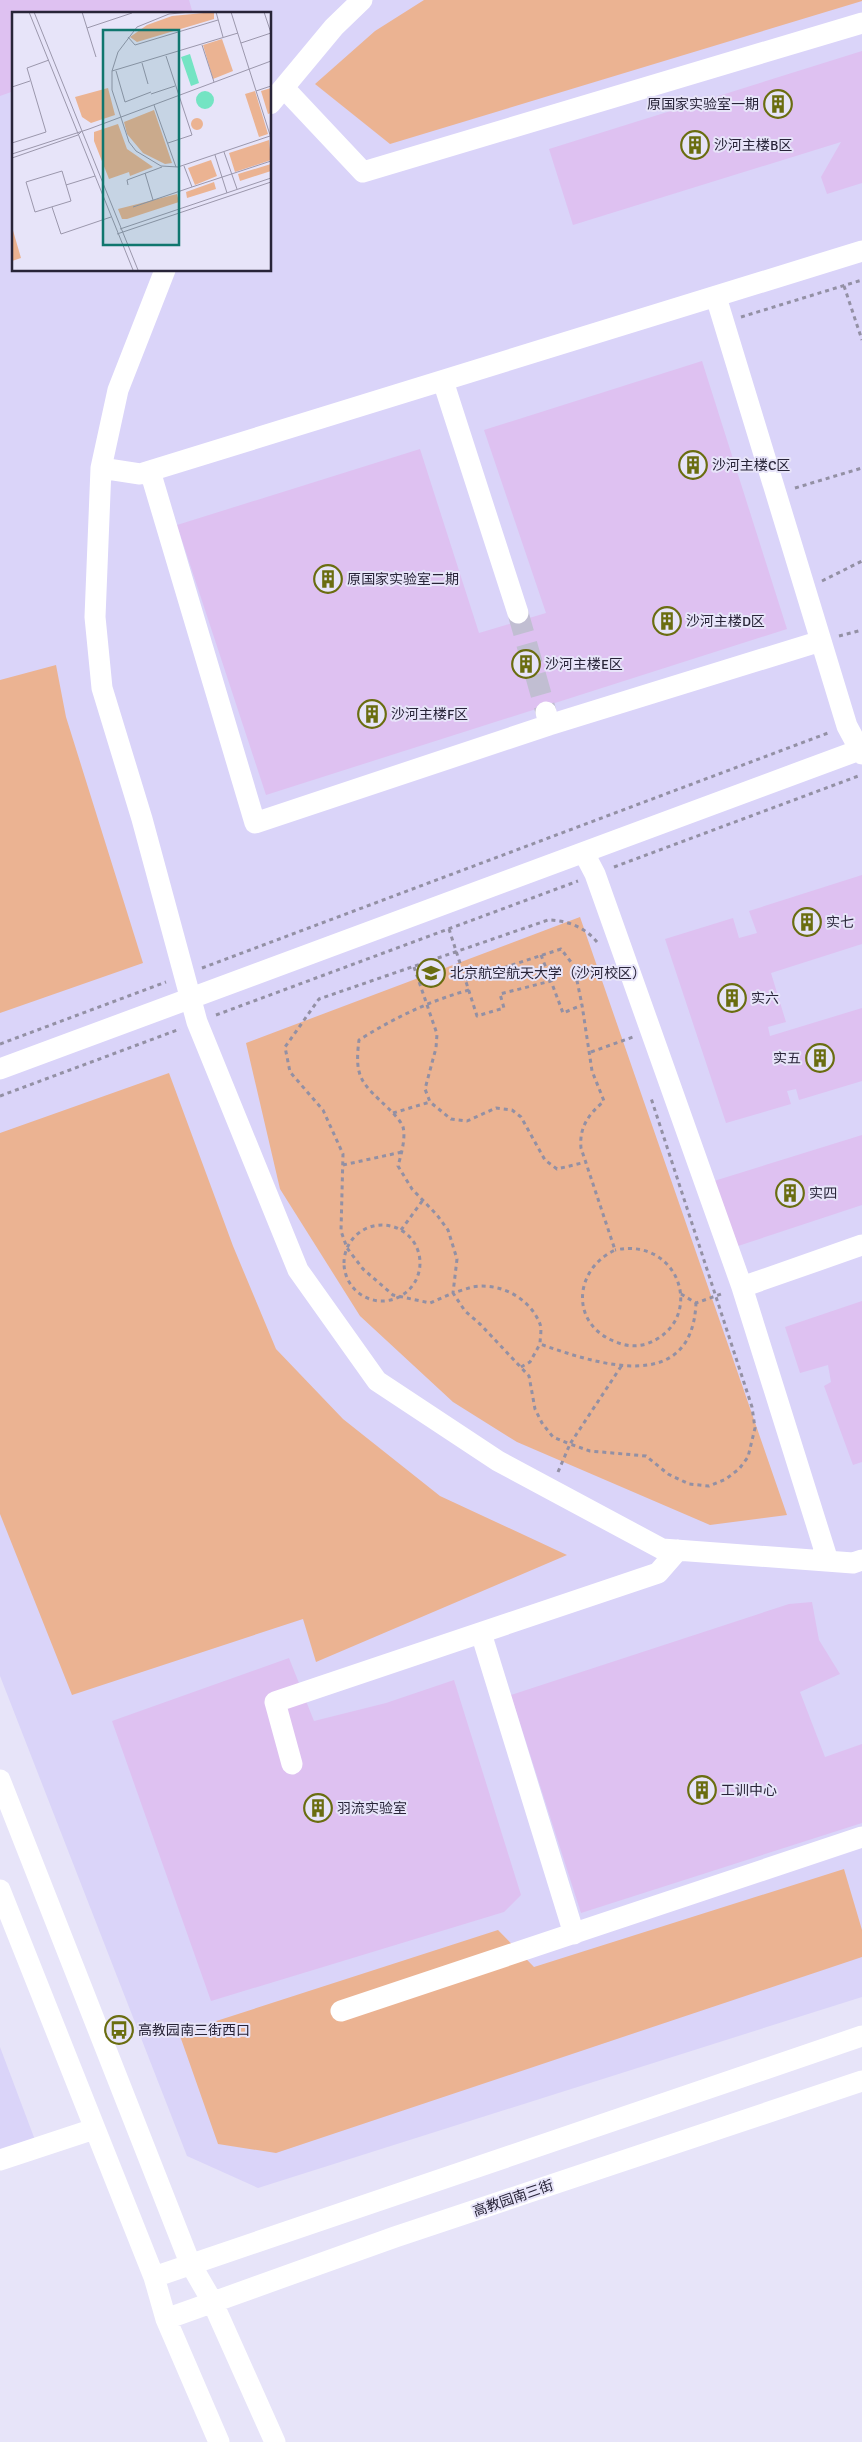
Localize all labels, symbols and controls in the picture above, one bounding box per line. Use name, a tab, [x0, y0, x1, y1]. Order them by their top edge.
inset map	[12, 12, 271, 271]
building icon: 原国家实验室一期	[763, 89, 793, 119]
place label: 原国家实验室一期	[647, 96, 759, 113]
building icon: 沙河主楼B区	[680, 130, 710, 160]
place label: 沙河主楼B区	[714, 137, 792, 154]
building icon: 沙河主楼C区	[678, 450, 708, 480]
place label: 沙河主楼C区	[712, 457, 790, 474]
building icon: 原国家实验室二期	[313, 564, 343, 594]
place label: 原国家实验室二期	[347, 571, 459, 588]
building icon: 沙河主楼D区	[652, 606, 682, 636]
place label: 沙河主楼D区	[686, 613, 765, 630]
building icon: 沙河主楼E区	[511, 649, 541, 679]
place label: 沙河主楼E区	[545, 656, 623, 673]
building icon: 沙河主楼F区	[357, 699, 387, 729]
place label: 沙河主楼F区	[391, 706, 468, 723]
building icon: 实七	[792, 907, 822, 937]
place label: 实七	[826, 914, 854, 931]
school or university icon: 北京航空航天大学（沙河校区）	[416, 958, 446, 988]
place label: 北京航空航天大学（沙河校区）	[450, 965, 646, 982]
building icon: 实六	[717, 983, 747, 1013]
place label: 实六	[751, 990, 779, 1007]
building icon: 实五	[805, 1043, 835, 1073]
place label: 实五	[773, 1050, 801, 1067]
building icon: 实四	[775, 1178, 805, 1208]
place label: 实四	[809, 1185, 837, 1202]
building icon: 工训中心	[687, 1775, 717, 1805]
place label: 工训中心	[721, 1782, 777, 1799]
building icon: 羽流实验室	[303, 1793, 333, 1823]
place label: 羽流实验室	[337, 1800, 407, 1817]
bus stop icon: 高教园南三街西口	[104, 2015, 134, 2045]
place label: 高教园南三街西口	[138, 2022, 250, 2039]
street label: 高教园南三街	[471, 2177, 556, 2220]

